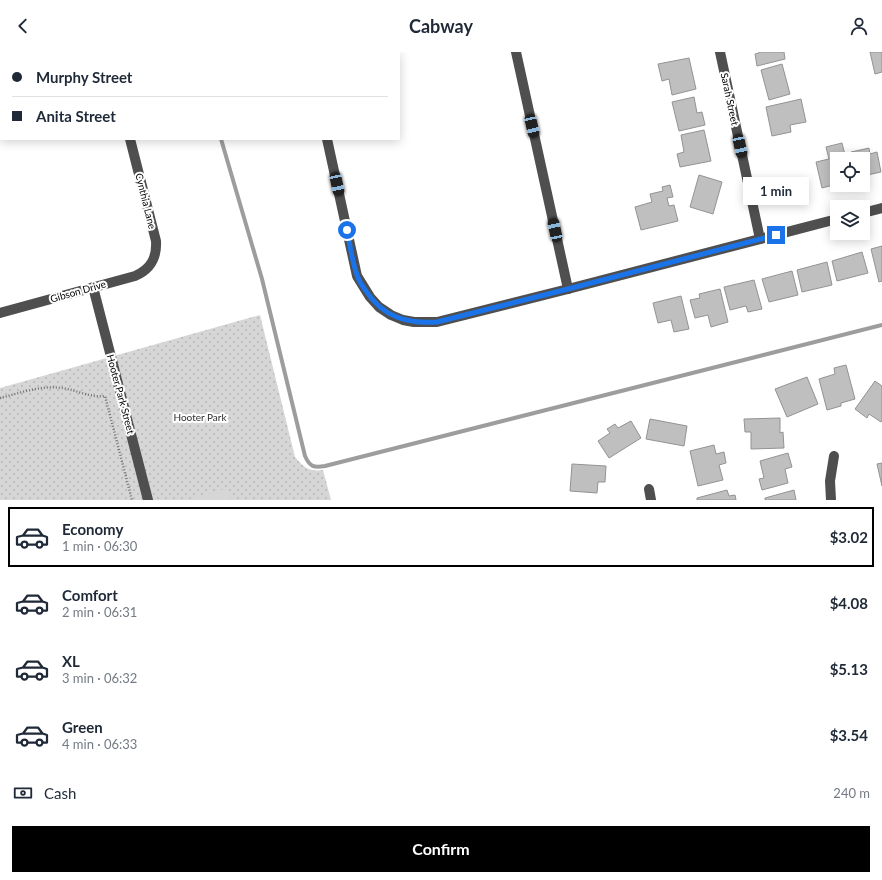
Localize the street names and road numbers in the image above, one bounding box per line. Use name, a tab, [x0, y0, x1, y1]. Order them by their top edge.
street label: Sarah Street	[719, 72, 741, 127]
street label: Cynthia Lane	[133, 172, 159, 230]
street label: Gibson Drive	[49, 277, 107, 305]
street label: Hooter Park Street	[105, 353, 138, 436]

